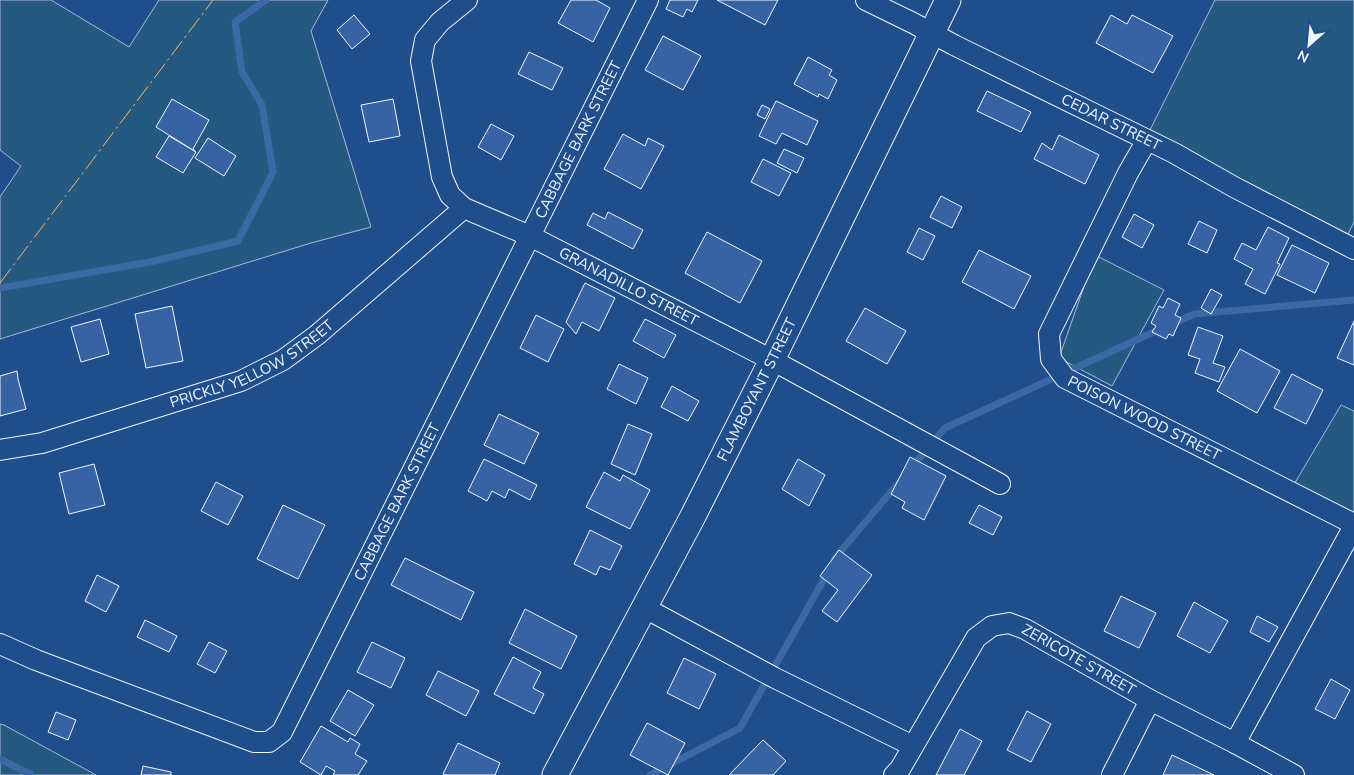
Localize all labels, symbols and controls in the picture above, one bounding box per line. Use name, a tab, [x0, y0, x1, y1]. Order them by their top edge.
north arrow	[1284, 20, 1334, 70]
text: N	[1294, 45, 1312, 67]
street label: CABBAGE BARK STREET	[530, 57, 626, 222]
street label: CEDAR STREET	[1058, 89, 1165, 155]
street label: GRANADILLO STREET	[556, 243, 702, 331]
street label: FLAMBOYANT STREET	[712, 314, 801, 465]
street label: PRICKLY YELLOW STREET	[167, 315, 338, 413]
street label: POISON WOOD STREET	[1064, 371, 1224, 465]
street label: CABBAGE BARK STREET	[349, 420, 445, 584]
street label: ZERICOTE STREET	[1018, 619, 1139, 700]

